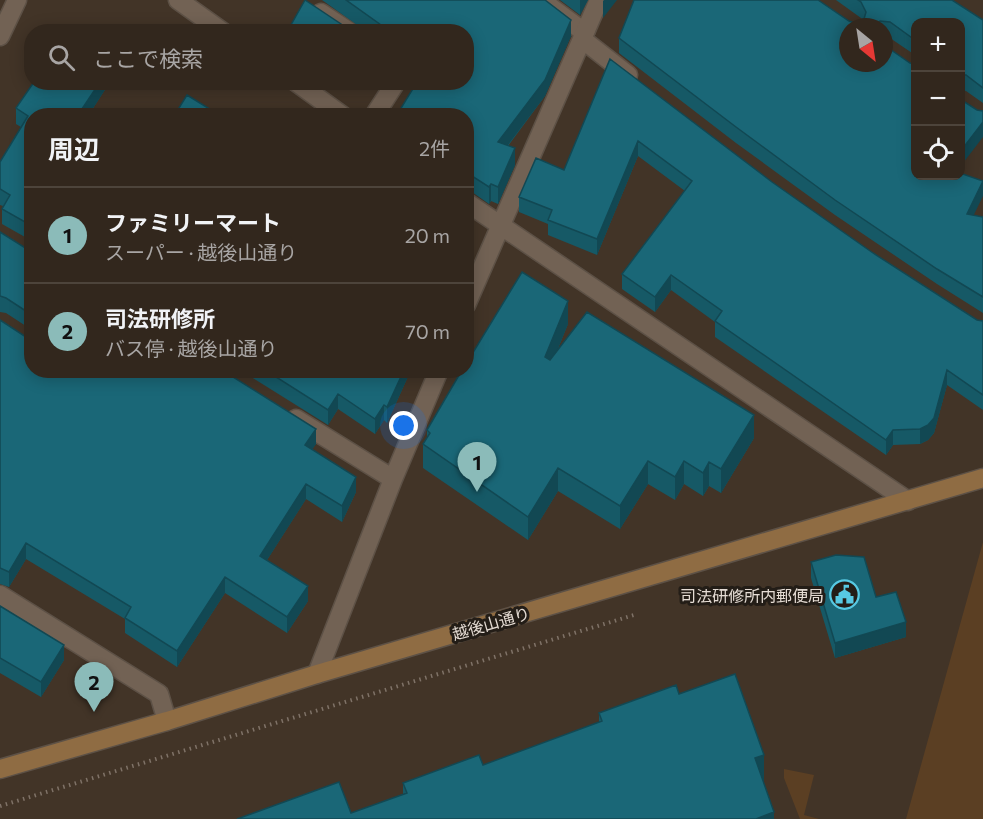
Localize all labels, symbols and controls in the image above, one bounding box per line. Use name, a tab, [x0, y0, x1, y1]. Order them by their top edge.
north arrow	[839, 18, 893, 72]
map controls	[911, 18, 965, 180]
button: +	[911, 18, 965, 72]
search box	[24, 24, 474, 90]
icon: search	[45, 41, 78, 74]
text: ここで検索	[93, 45, 203, 72]
button: −	[911, 72, 965, 126]
button: locate	[911, 126, 965, 180]
text: 周辺	[48, 133, 100, 164]
text: 2件	[419, 136, 450, 160]
text: ファミリーマート	[105, 209, 281, 236]
text: 1	[63, 223, 72, 247]
text: 20 m	[405, 223, 450, 247]
text: スーパー · 越後山通り	[105, 240, 297, 264]
text: 司法研修所	[105, 305, 215, 332]
text: 2	[62, 319, 73, 343]
text: 70 m	[405, 319, 450, 343]
text: バス停 · 越後山通り	[105, 336, 277, 360]
your location	[389, 411, 418, 440]
pin: 1	[458, 442, 496, 492]
public building icon: 司法研修所内郵便局	[829, 579, 861, 611]
place label: 司法研修所内郵便局	[680, 586, 824, 605]
street label: 越後山通り	[450, 603, 532, 643]
pin: 2	[74, 662, 113, 712]

